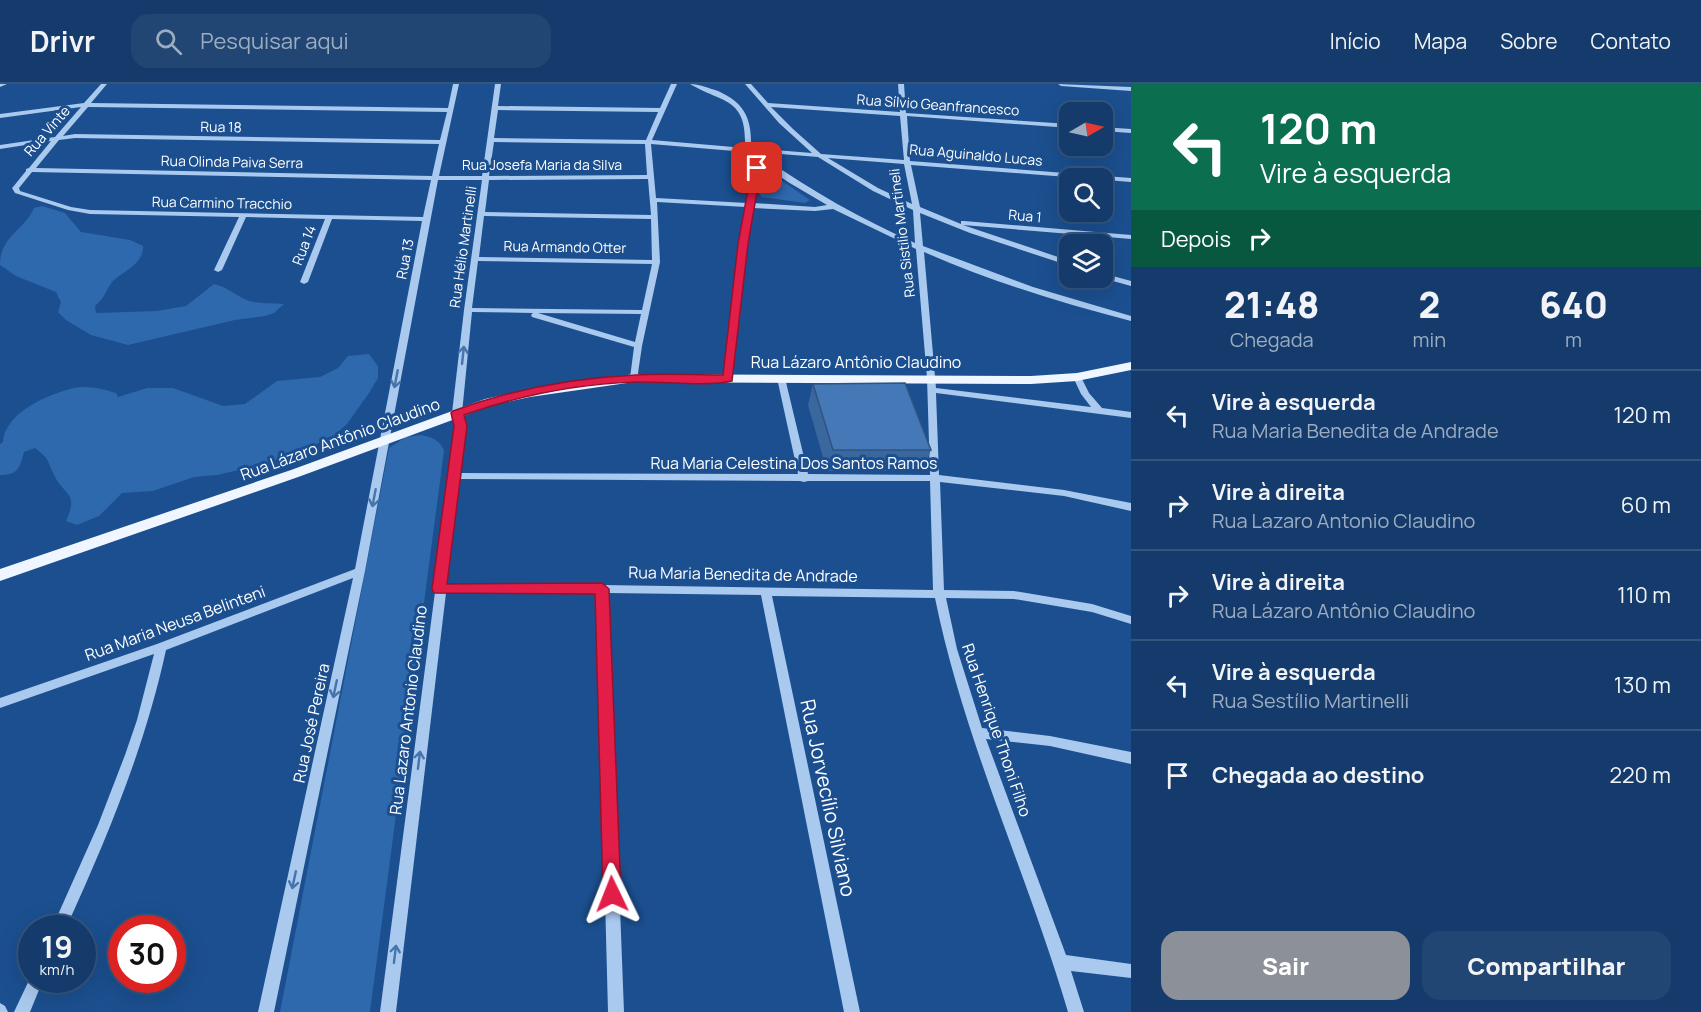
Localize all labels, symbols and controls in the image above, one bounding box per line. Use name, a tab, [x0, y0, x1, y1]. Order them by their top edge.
search box	[131, 14, 551, 68]
text: Drivr	[30, 22, 95, 60]
icon: search	[152, 25, 185, 58]
text: Pesquisar aqui	[200, 26, 349, 56]
text: Início	[1330, 27, 1381, 55]
text: Mapa	[1414, 27, 1467, 55]
text: Sobre	[1500, 27, 1558, 55]
text: Contato	[1591, 27, 1671, 55]
street label: Rua Sílvio Geanfrancesco	[856, 89, 1020, 120]
text: 120 m	[1260, 99, 1377, 157]
street label: Rua Vinte	[19, 101, 74, 160]
north arrow	[1059, 102, 1113, 156]
map controls	[1059, 102, 1113, 288]
icon: left	[1161, 108, 1239, 186]
street label: Rua 18	[200, 117, 242, 136]
street label: Rua Aguinaldo Lucas	[909, 139, 1043, 170]
pin	[731, 142, 782, 193]
street label: Rua Olinda Paiva Serra	[161, 151, 303, 172]
icon: arrive	[740, 151, 773, 184]
text: Vire à esquerda	[1260, 154, 1451, 191]
street label: Rua Josefa Maria da Silva	[462, 155, 622, 174]
street label: Rua Sistilio Martineli	[884, 167, 919, 299]
button: search	[1059, 168, 1113, 222]
street label: Rua Hélio Martinelli	[445, 185, 480, 309]
street label: Rua Carmino Tracchio	[152, 192, 292, 213]
street label: Rua 1	[1008, 205, 1042, 226]
street label: Rua 14	[287, 222, 320, 268]
icon: right	[1243, 222, 1276, 255]
text: Depois	[1161, 224, 1231, 254]
button: layers	[1059, 234, 1113, 288]
street label: Rua Armando Otter	[504, 236, 627, 257]
street label: Rua 13	[391, 237, 418, 281]
text: 21:48	[1224, 280, 1320, 329]
text: 2	[1418, 280, 1440, 329]
text: 640	[1539, 280, 1608, 329]
text: Chegada	[1230, 326, 1314, 353]
text: min	[1413, 326, 1446, 353]
text: m	[1565, 326, 1582, 353]
one-way arrow	[458, 346, 469, 366]
street label: Rua Lázaro Antônio Claudino	[751, 351, 961, 373]
one-way arrow	[390, 369, 401, 389]
text: Vire à esquerda	[1212, 387, 1376, 417]
street label: Rua Lázaro Antônio Claudino	[237, 393, 443, 485]
icon: left	[1161, 399, 1194, 432]
text: 120 m	[1613, 400, 1671, 430]
text: Rua Maria Benedita de Andrade	[1212, 417, 1499, 444]
street label: Rua Maria Celestina Dos Santos Ramos	[651, 452, 937, 474]
text: Vire à direita	[1212, 477, 1345, 507]
one-way arrow	[368, 488, 379, 507]
icon: right	[1161, 489, 1194, 522]
text: 60 m	[1621, 490, 1671, 520]
text: Rua Lazaro Antonio Claudino	[1212, 507, 1475, 534]
street label: Rua Maria Benedita de Andrade	[628, 561, 858, 587]
text: Vire à direita	[1212, 567, 1345, 597]
icon: right	[1161, 579, 1194, 612]
street label: Rua Maria Neusa Belinteni	[82, 580, 268, 666]
text: 110 m	[1617, 580, 1671, 610]
text: Rua Lázaro Antônio Claudino	[1212, 597, 1475, 624]
street label: Rua Lazaro Antonio Claudino	[384, 604, 432, 816]
street label: Rua Henrique Thoni Filho	[957, 641, 1037, 819]
text: Vire à esquerda	[1212, 657, 1376, 687]
street label: Rua José Pereira	[288, 661, 334, 785]
icon: left	[1161, 669, 1194, 702]
text: 130 m	[1614, 670, 1671, 700]
one-way arrow	[329, 679, 340, 699]
text: Rua Sestílio Martinelli	[1212, 687, 1409, 714]
street label: Rua Jorvecílio Silviano	[794, 697, 863, 899]
one-way arrow	[413, 751, 424, 771]
icon: arrive	[1161, 759, 1194, 792]
text: Chegada ao destino	[1212, 760, 1424, 790]
text: 220 m	[1609, 760, 1671, 790]
position arrow	[580, 862, 644, 926]
one-way arrow	[288, 870, 300, 889]
speed limit sign: 30	[108, 915, 186, 993]
text: 19	[41, 926, 73, 967]
button: Sair	[1161, 931, 1410, 1000]
button: Compartilhar	[1422, 931, 1671, 1000]
one-way arrow	[390, 944, 401, 964]
text: km/h	[40, 959, 74, 980]

